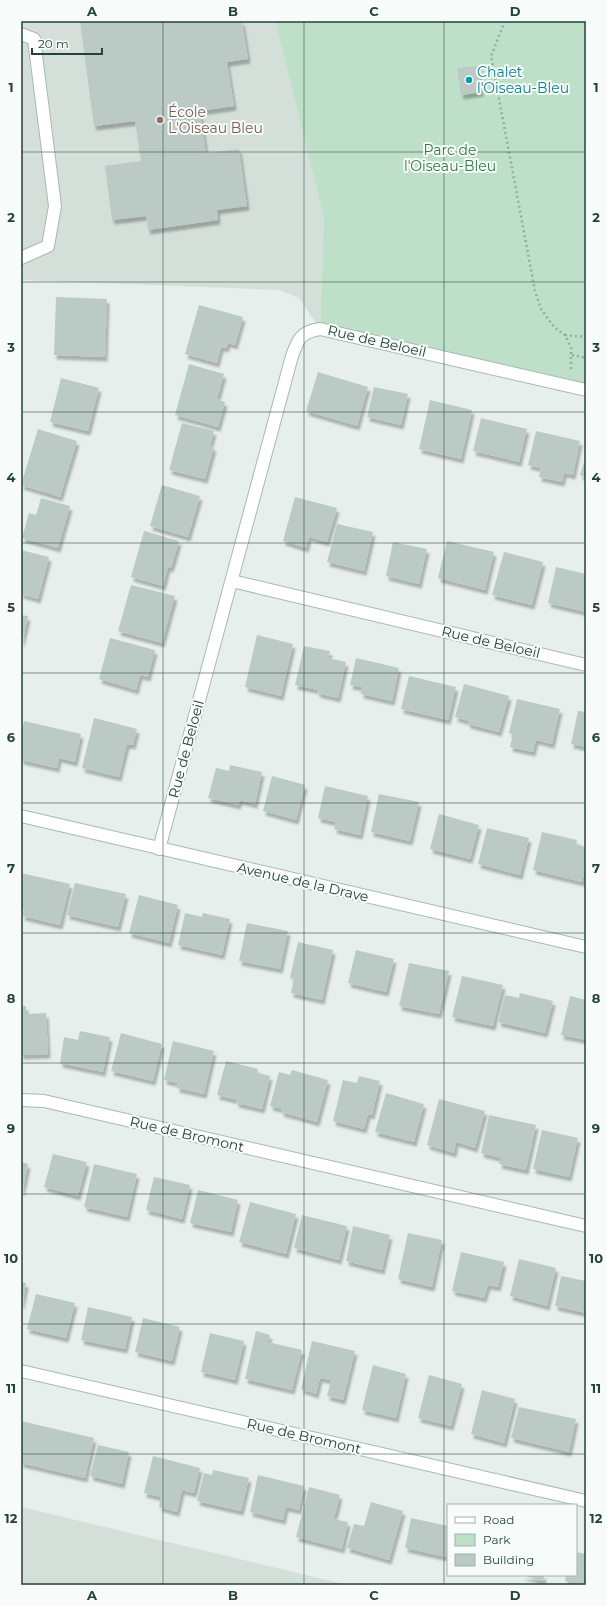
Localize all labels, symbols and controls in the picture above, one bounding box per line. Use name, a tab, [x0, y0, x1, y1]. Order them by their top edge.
text: A	[86, 3, 98, 19]
text: B	[228, 3, 238, 19]
text: C	[369, 3, 379, 19]
text: D	[510, 3, 521, 19]
scale bar	[32, 30, 102, 56]
text: 20 m	[38, 36, 69, 51]
place label: Chalet l'Oiseau-Bleu	[477, 63, 569, 97]
marker: Chalet l'Oiseau-Bleu	[464, 75, 474, 85]
text: 1	[8, 79, 14, 95]
text: 1	[593, 79, 599, 95]
place label: École L'Oiseau Bleu	[168, 103, 263, 137]
marker: École L'Oiseau Bleu	[155, 115, 165, 125]
park label: Parc de l'Oiseau-Bleu	[404, 141, 496, 175]
text: 2	[7, 209, 15, 225]
text: 2	[592, 209, 600, 225]
street label: Rue de Beloeil	[326, 321, 428, 361]
text: 3	[6, 339, 15, 355]
text: 3	[591, 339, 600, 355]
text: 4	[7, 469, 16, 485]
text: 4	[592, 469, 601, 485]
text: 5	[7, 599, 15, 615]
text: 5	[592, 599, 600, 615]
street label: Rue de Beloeil	[440, 622, 542, 662]
street label: Rue de Beloeil	[164, 698, 208, 800]
text: 6	[7, 729, 16, 745]
text: 6	[592, 729, 601, 745]
street label: Avenue de la Drave	[236, 858, 370, 906]
text: 7	[7, 860, 15, 876]
text: 7	[592, 860, 600, 876]
text: 8	[7, 990, 16, 1006]
text: 8	[592, 990, 601, 1006]
street label: Rue de Bromont	[128, 1112, 246, 1156]
text: 9	[7, 1120, 15, 1136]
text: 9	[592, 1120, 600, 1136]
text: 10	[4, 1250, 18, 1266]
text: 10	[589, 1250, 603, 1266]
text: 11	[6, 1380, 16, 1396]
text: 11	[591, 1380, 601, 1396]
street label: Rue de Bromont	[245, 1414, 363, 1458]
legend	[447, 1504, 577, 1576]
text: 12	[5, 1510, 18, 1526]
text: 12	[590, 1510, 603, 1526]
text: Road	[483, 1512, 514, 1527]
text: Park	[483, 1532, 511, 1547]
text: Building	[483, 1552, 534, 1567]
text: A	[86, 1587, 98, 1603]
text: B	[228, 1587, 238, 1603]
text: C	[369, 1587, 379, 1603]
text: D	[510, 1587, 521, 1603]

